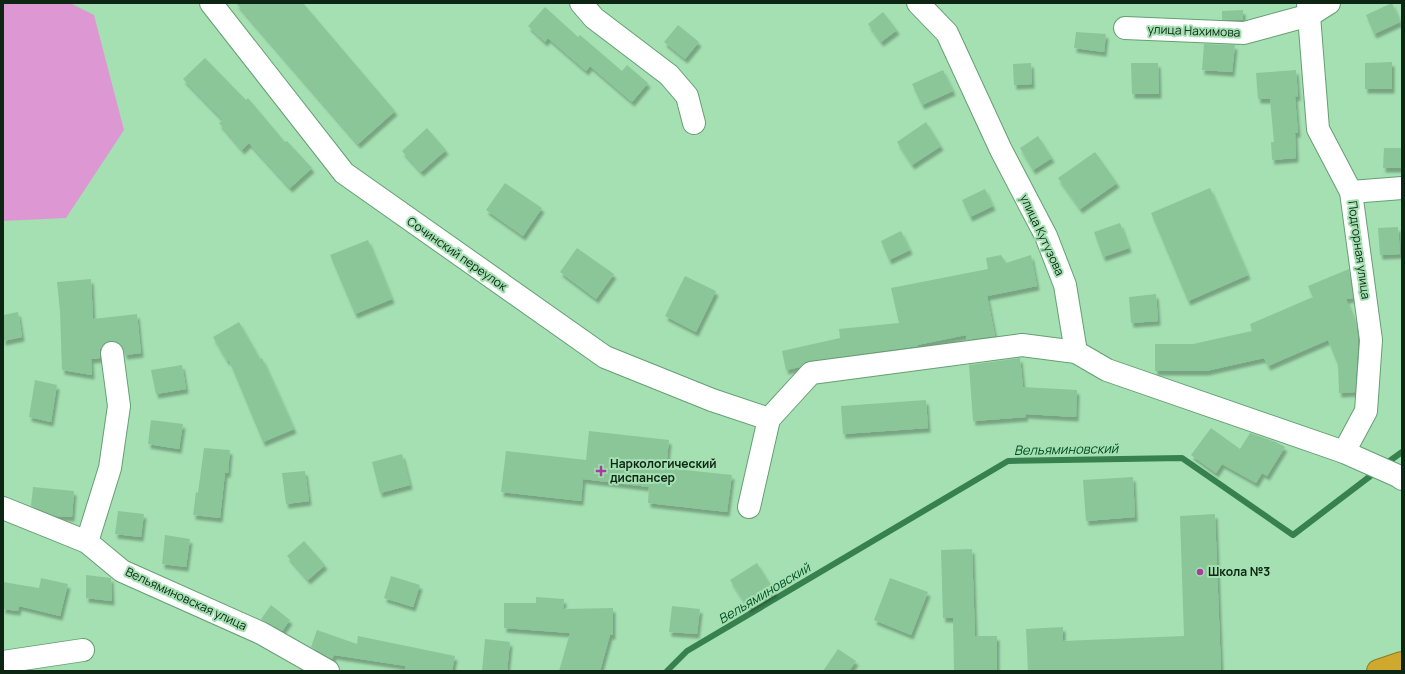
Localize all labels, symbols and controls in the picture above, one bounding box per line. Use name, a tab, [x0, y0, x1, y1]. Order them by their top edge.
street label: улица Нахимова	[1147, 20, 1241, 41]
street label: улица Кутузова	[1016, 191, 1069, 278]
street label: Подгорная улица	[1344, 200, 1375, 300]
street label: Сочинский переулок	[404, 213, 512, 295]
water label: Вельяминовский	[1014, 439, 1120, 459]
place label: Наркологический диспансер	[610, 455, 717, 486]
marker: Наркологический диспансер	[595, 465, 607, 477]
water label: Вельяминовский	[715, 558, 815, 628]
street label: Вельяминовская улица	[123, 563, 250, 634]
place label: Школа №3	[1208, 563, 1270, 580]
marker: Школа №3	[1195, 567, 1205, 577]

